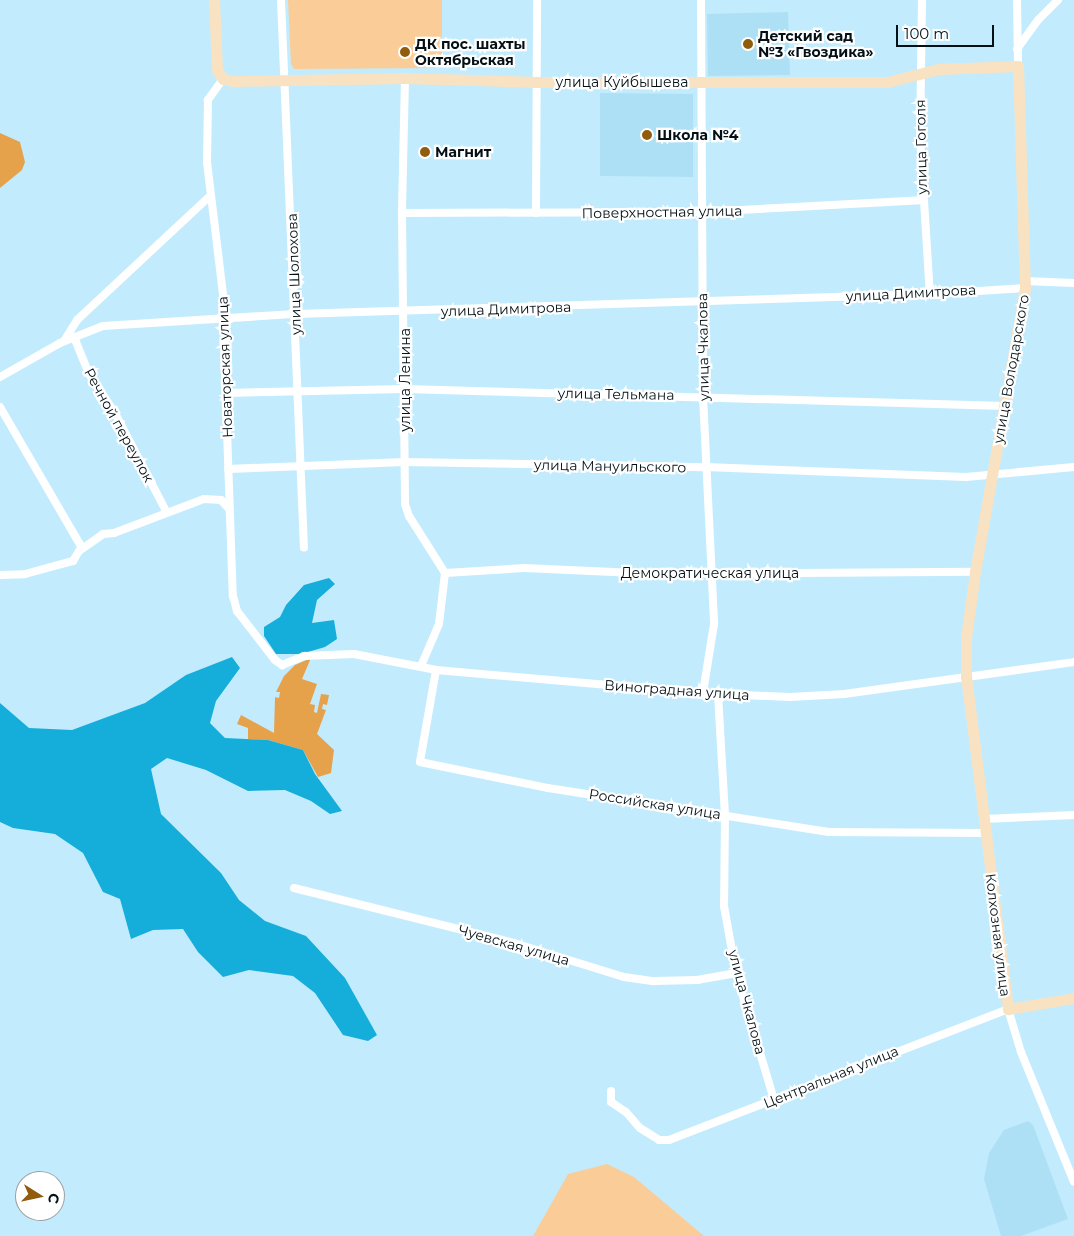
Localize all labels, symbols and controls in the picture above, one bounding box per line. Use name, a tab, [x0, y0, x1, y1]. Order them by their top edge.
scale bar	[899, 15, 996, 47]
text: 100 m	[904, 24, 949, 43]
place label: Детский сад №3 «Гвоздика»	[758, 28, 873, 60]
place label: ДК пос. шахты Октябрьская	[415, 36, 526, 68]
marker: Детский сад №3 «Гвоздика»	[742, 38, 754, 50]
marker: ДК пос. шахты Октябрьская	[399, 46, 411, 58]
street label: улица Куйбышева	[556, 74, 688, 90]
street label: улица Гоголя	[912, 99, 930, 195]
place label: Школа №4	[657, 127, 738, 143]
marker: Школа №4	[641, 129, 653, 141]
place label: Магнит	[435, 144, 491, 160]
marker: Магнит	[419, 146, 431, 158]
street label: Поверхностная улица	[582, 202, 742, 222]
street label: улица Шолохова	[283, 213, 305, 335]
street label: улица Димитрова	[845, 281, 977, 305]
street label: улица Чкалова	[694, 293, 712, 401]
street label: улица Володарского	[990, 293, 1032, 445]
street label: Новаторская улица	[214, 296, 236, 438]
street label: улица Димитрова	[440, 298, 572, 320]
street label: улица Ленина	[397, 328, 413, 432]
street label: Речной переулок	[81, 365, 157, 485]
street label: улица Тельмана	[557, 385, 675, 403]
street label: улица Мануильского	[534, 456, 686, 476]
street label: Демократическая улица	[621, 565, 799, 581]
street label: Виноградная улица	[604, 677, 750, 703]
street label: Российская улица	[588, 785, 722, 823]
street label: Колхозная улица	[982, 872, 1014, 998]
street label: Чуевская улица	[457, 921, 571, 969]
street label: улица Чкалова	[725, 948, 769, 1056]
street label: Центральная улица	[761, 1042, 901, 1112]
north arrow	[15, 1171, 65, 1221]
text: С	[44, 1192, 64, 1205]

